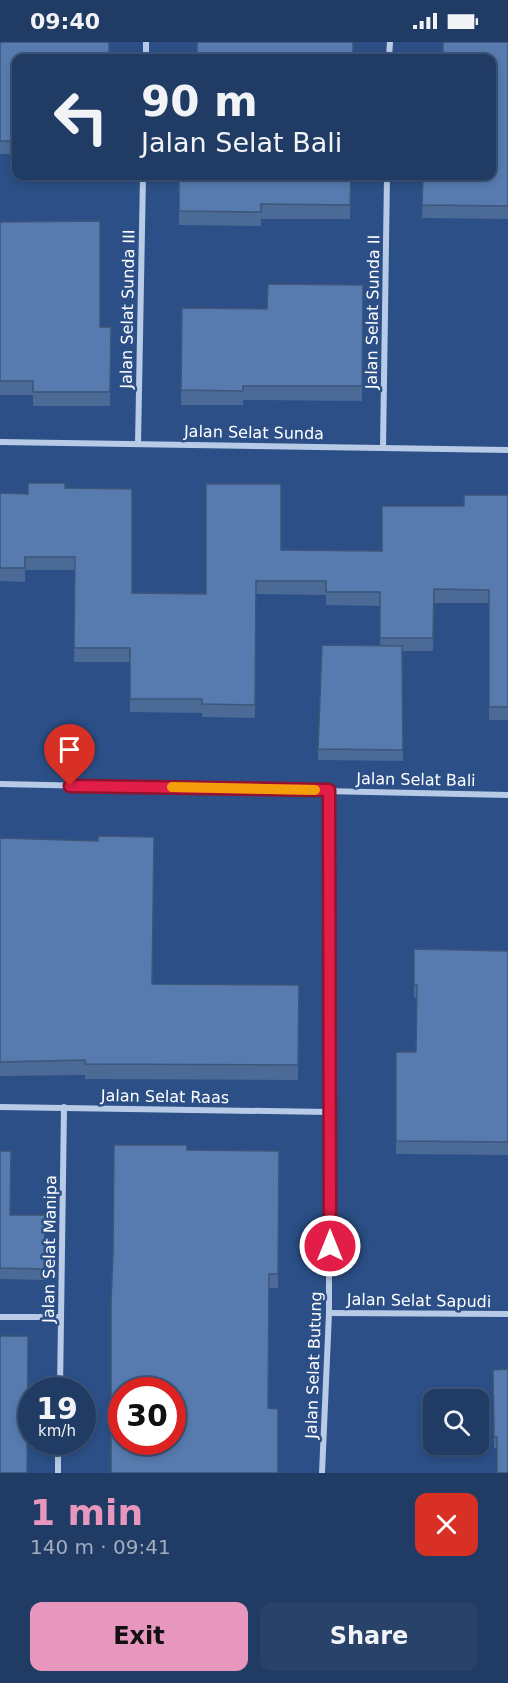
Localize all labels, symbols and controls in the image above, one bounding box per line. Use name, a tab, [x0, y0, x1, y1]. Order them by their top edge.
text: 09:40	[30, 9, 100, 34]
text: 90 m	[141, 77, 258, 126]
icon: left	[42, 78, 120, 156]
text: Jalan Selat Bali	[141, 127, 342, 158]
street label: Jalan Selat Sunda III	[117, 229, 138, 390]
street label: Jalan Selat Sunda II	[362, 235, 383, 390]
street label: Jalan Selat Sunda	[183, 422, 324, 443]
pin	[44, 724, 95, 786]
icon: arrive	[53, 733, 86, 766]
street label: Jalan Selat Bali	[355, 769, 476, 790]
street label: Jalan Selat Raas	[100, 1086, 229, 1107]
street label: Jalan Selat Manipa	[39, 1175, 60, 1324]
position arrow	[298, 1214, 362, 1278]
street label: Jalan Selat Sapudi	[346, 1290, 491, 1311]
street label: Jalan Selat Butung	[301, 1291, 326, 1440]
speed limit sign: 30	[108, 1377, 186, 1455]
map controls	[423, 1389, 489, 1455]
button: search	[423, 1389, 489, 1455]
text: 19	[36, 1391, 78, 1426]
text: km/h	[38, 1422, 76, 1440]
text: 1 min	[30, 1492, 143, 1533]
button: close	[415, 1493, 478, 1556]
text: 140 m · 09:41	[30, 1535, 171, 1559]
button: Exit	[30, 1602, 248, 1671]
button: Share	[260, 1602, 478, 1671]

